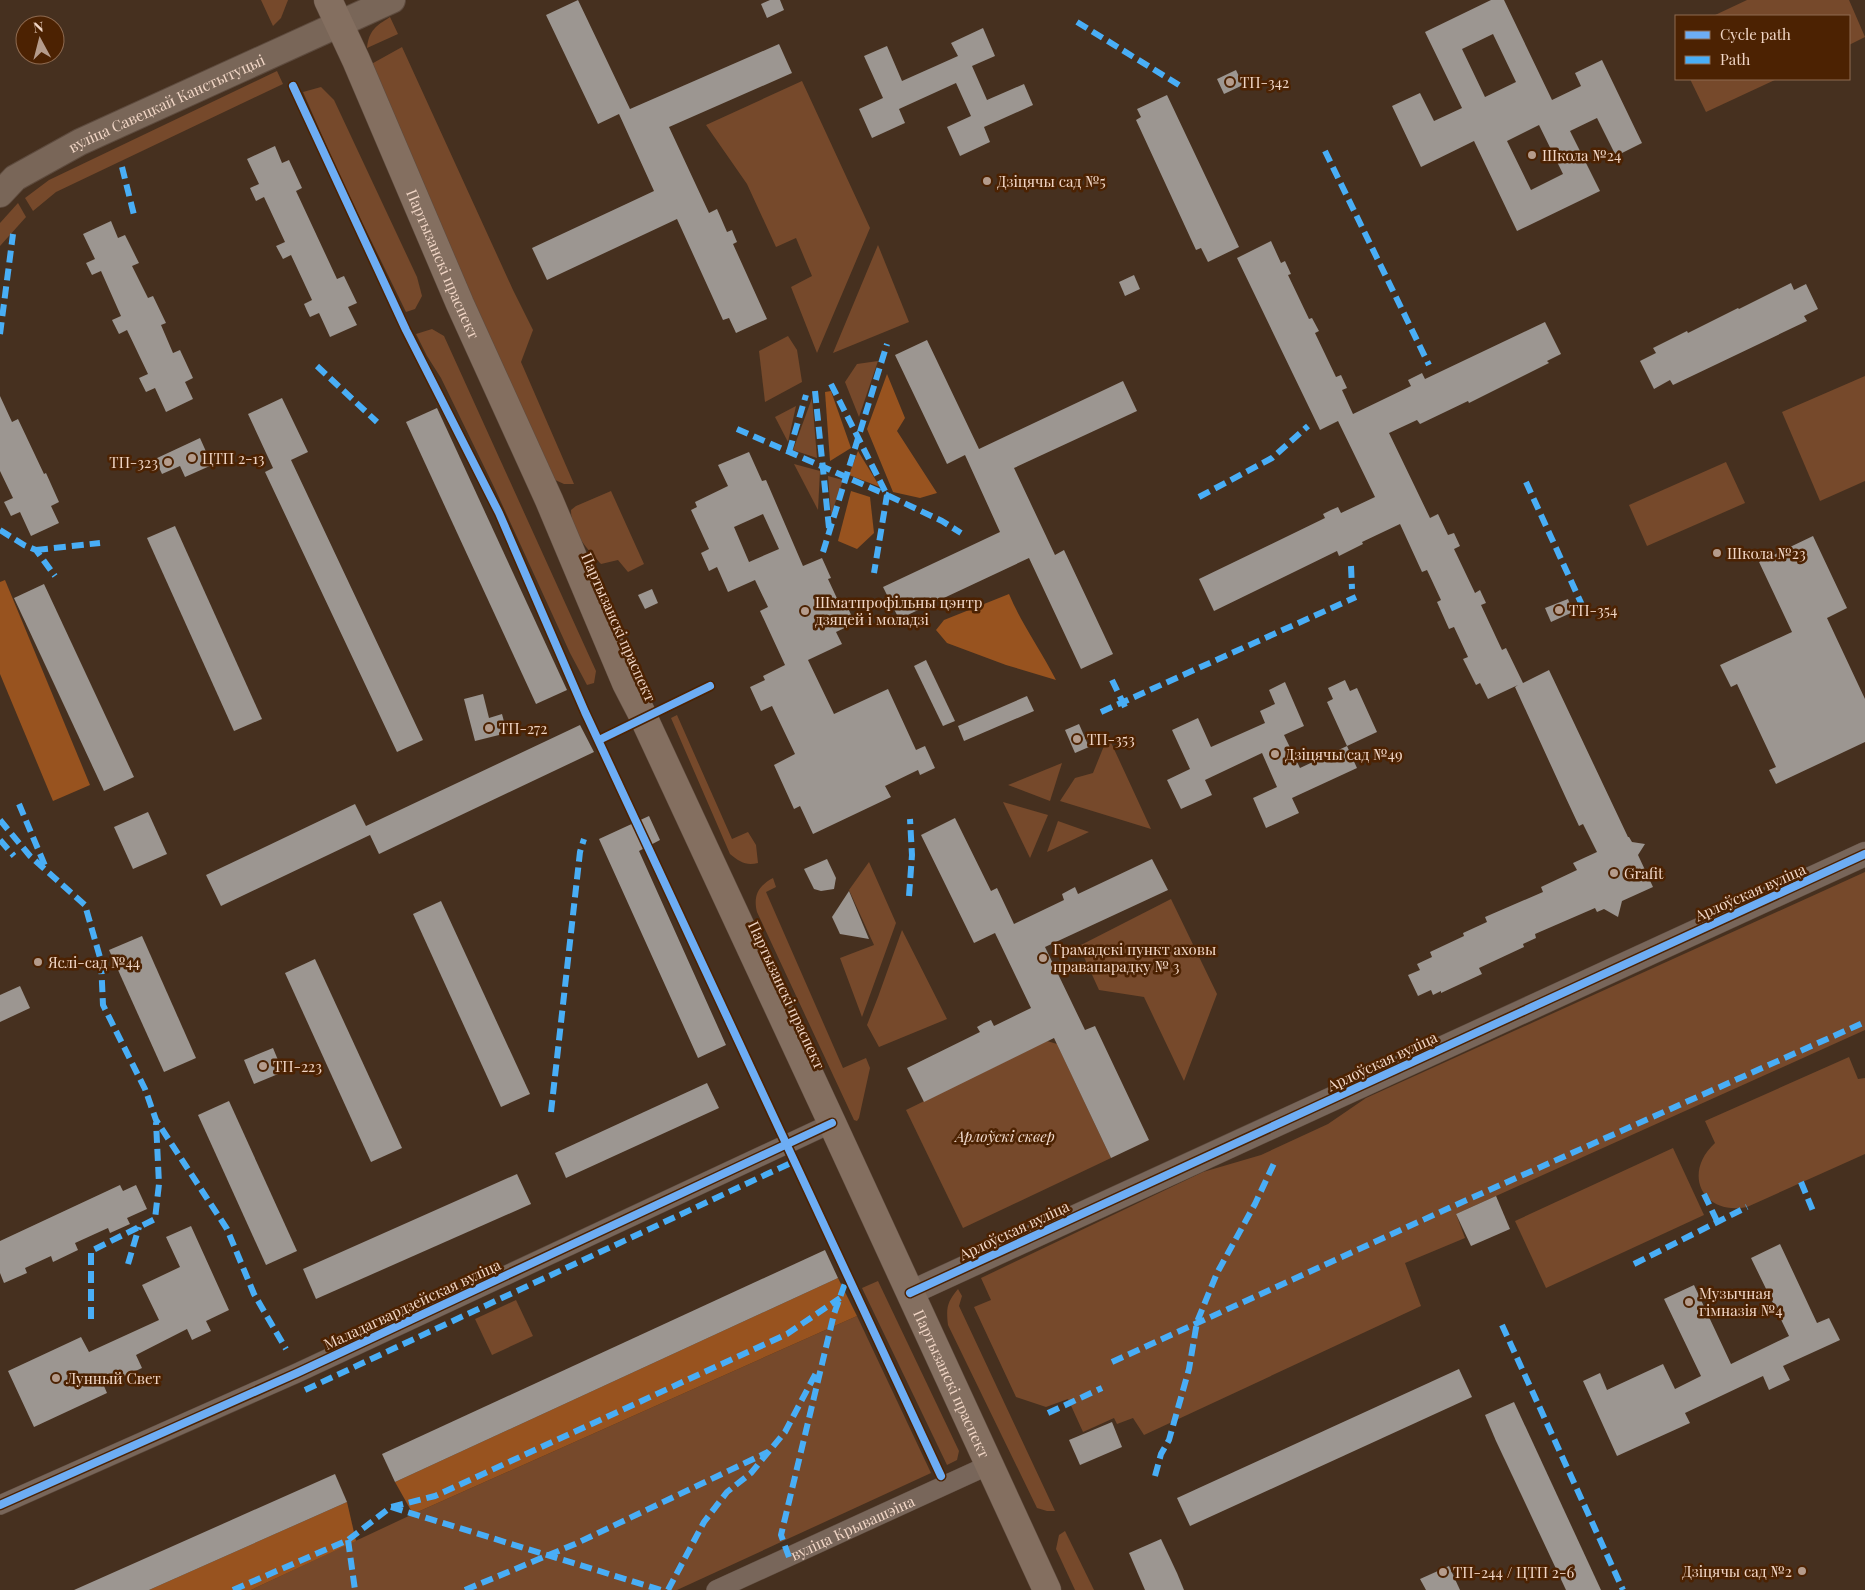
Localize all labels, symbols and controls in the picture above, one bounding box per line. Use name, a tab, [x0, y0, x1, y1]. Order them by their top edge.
north arrow	[15, 15, 65, 65]
legend	[1675, 15, 1850, 80]
text: N	[32, 17, 45, 37]
text: Cycle path	[1720, 24, 1791, 44]
street label: вуліца Савецкай Канстытуцыі	[64, 49, 268, 157]
text: Path	[1720, 49, 1750, 69]
place label: ТП-342	[1240, 72, 1289, 92]
marker: ТП-342	[1224, 76, 1236, 88]
place label: Школа №24	[1542, 145, 1621, 165]
marker: Школа №24	[1526, 149, 1538, 161]
place label: Дзіцячы сад №5	[997, 171, 1106, 191]
marker: Дзіцячы сад №5	[981, 175, 993, 187]
street label: Партызанскі праспект	[402, 186, 484, 342]
place label: ЦТП 2-13	[202, 448, 265, 468]
place label: ТП-323	[109, 452, 158, 472]
marker: ЦТП 2-13	[186, 452, 198, 464]
marker: ТП-323	[162, 456, 174, 468]
place label: Школа №23	[1727, 543, 1806, 563]
marker: Школа №23	[1711, 547, 1723, 559]
street label: Партызанскі праспект	[577, 549, 661, 705]
place label: Шматпрофільны цэнтр дзяцей і моладзі	[815, 592, 983, 629]
place label: ТП-354	[1569, 600, 1617, 620]
marker: ТП-354	[1553, 604, 1565, 616]
marker: Шматпрофільны цэнтр дзяцей і моладзі	[799, 605, 811, 617]
place label: ТП-272	[499, 718, 547, 738]
marker: ТП-272	[483, 722, 495, 734]
place label: ТП-353	[1087, 729, 1135, 749]
marker: ТП-353	[1071, 733, 1083, 745]
place label: Дзіцячы сад №49	[1285, 744, 1403, 764]
marker: Дзіцячы сад №49	[1269, 748, 1281, 760]
street label: Арлоўская вуліца	[1690, 858, 1809, 926]
place label: Grafit	[1624, 863, 1664, 883]
marker: Grafit	[1608, 867, 1620, 879]
street label: Партызанскі праспект	[744, 918, 830, 1072]
place label: Грамадскі пункт аховы правапарадку № 3	[1053, 939, 1216, 976]
place label: Яслі-сад №44	[47, 952, 140, 972]
marker: Грамадскі пункт аховы правапарадку № 3	[1037, 952, 1049, 964]
marker: Яслі-сад №44	[32, 956, 44, 968]
street label: Арлоўская вуліца	[1323, 1026, 1441, 1096]
place label: ТП-223	[273, 1056, 322, 1076]
marker: ТП-223	[257, 1060, 269, 1072]
park label: Арлоўскі сквер	[953, 1126, 1055, 1146]
street label: Арлоўская вуліца	[955, 1195, 1073, 1265]
street label: Маладагвардзейская вуліца	[320, 1254, 504, 1354]
place label: Музычная гімназія №4	[1699, 1283, 1783, 1320]
marker: Музычная гімназія №4	[1683, 1296, 1695, 1308]
street label: Партызанскі праспект	[909, 1306, 995, 1461]
place label: Лунный Свет	[65, 1368, 161, 1388]
marker: Лунный Свет	[50, 1372, 62, 1384]
street label: вуліца Крывашэіна	[787, 1490, 918, 1565]
place label: Дзіцячы сад №2	[1682, 1561, 1792, 1581]
place label: ТП-244 / ЦТП 2-6	[1453, 1562, 1575, 1582]
marker: Дзіцячы сад №2	[1796, 1565, 1808, 1577]
marker: ТП-244 / ЦТП 2-6	[1437, 1566, 1449, 1578]

